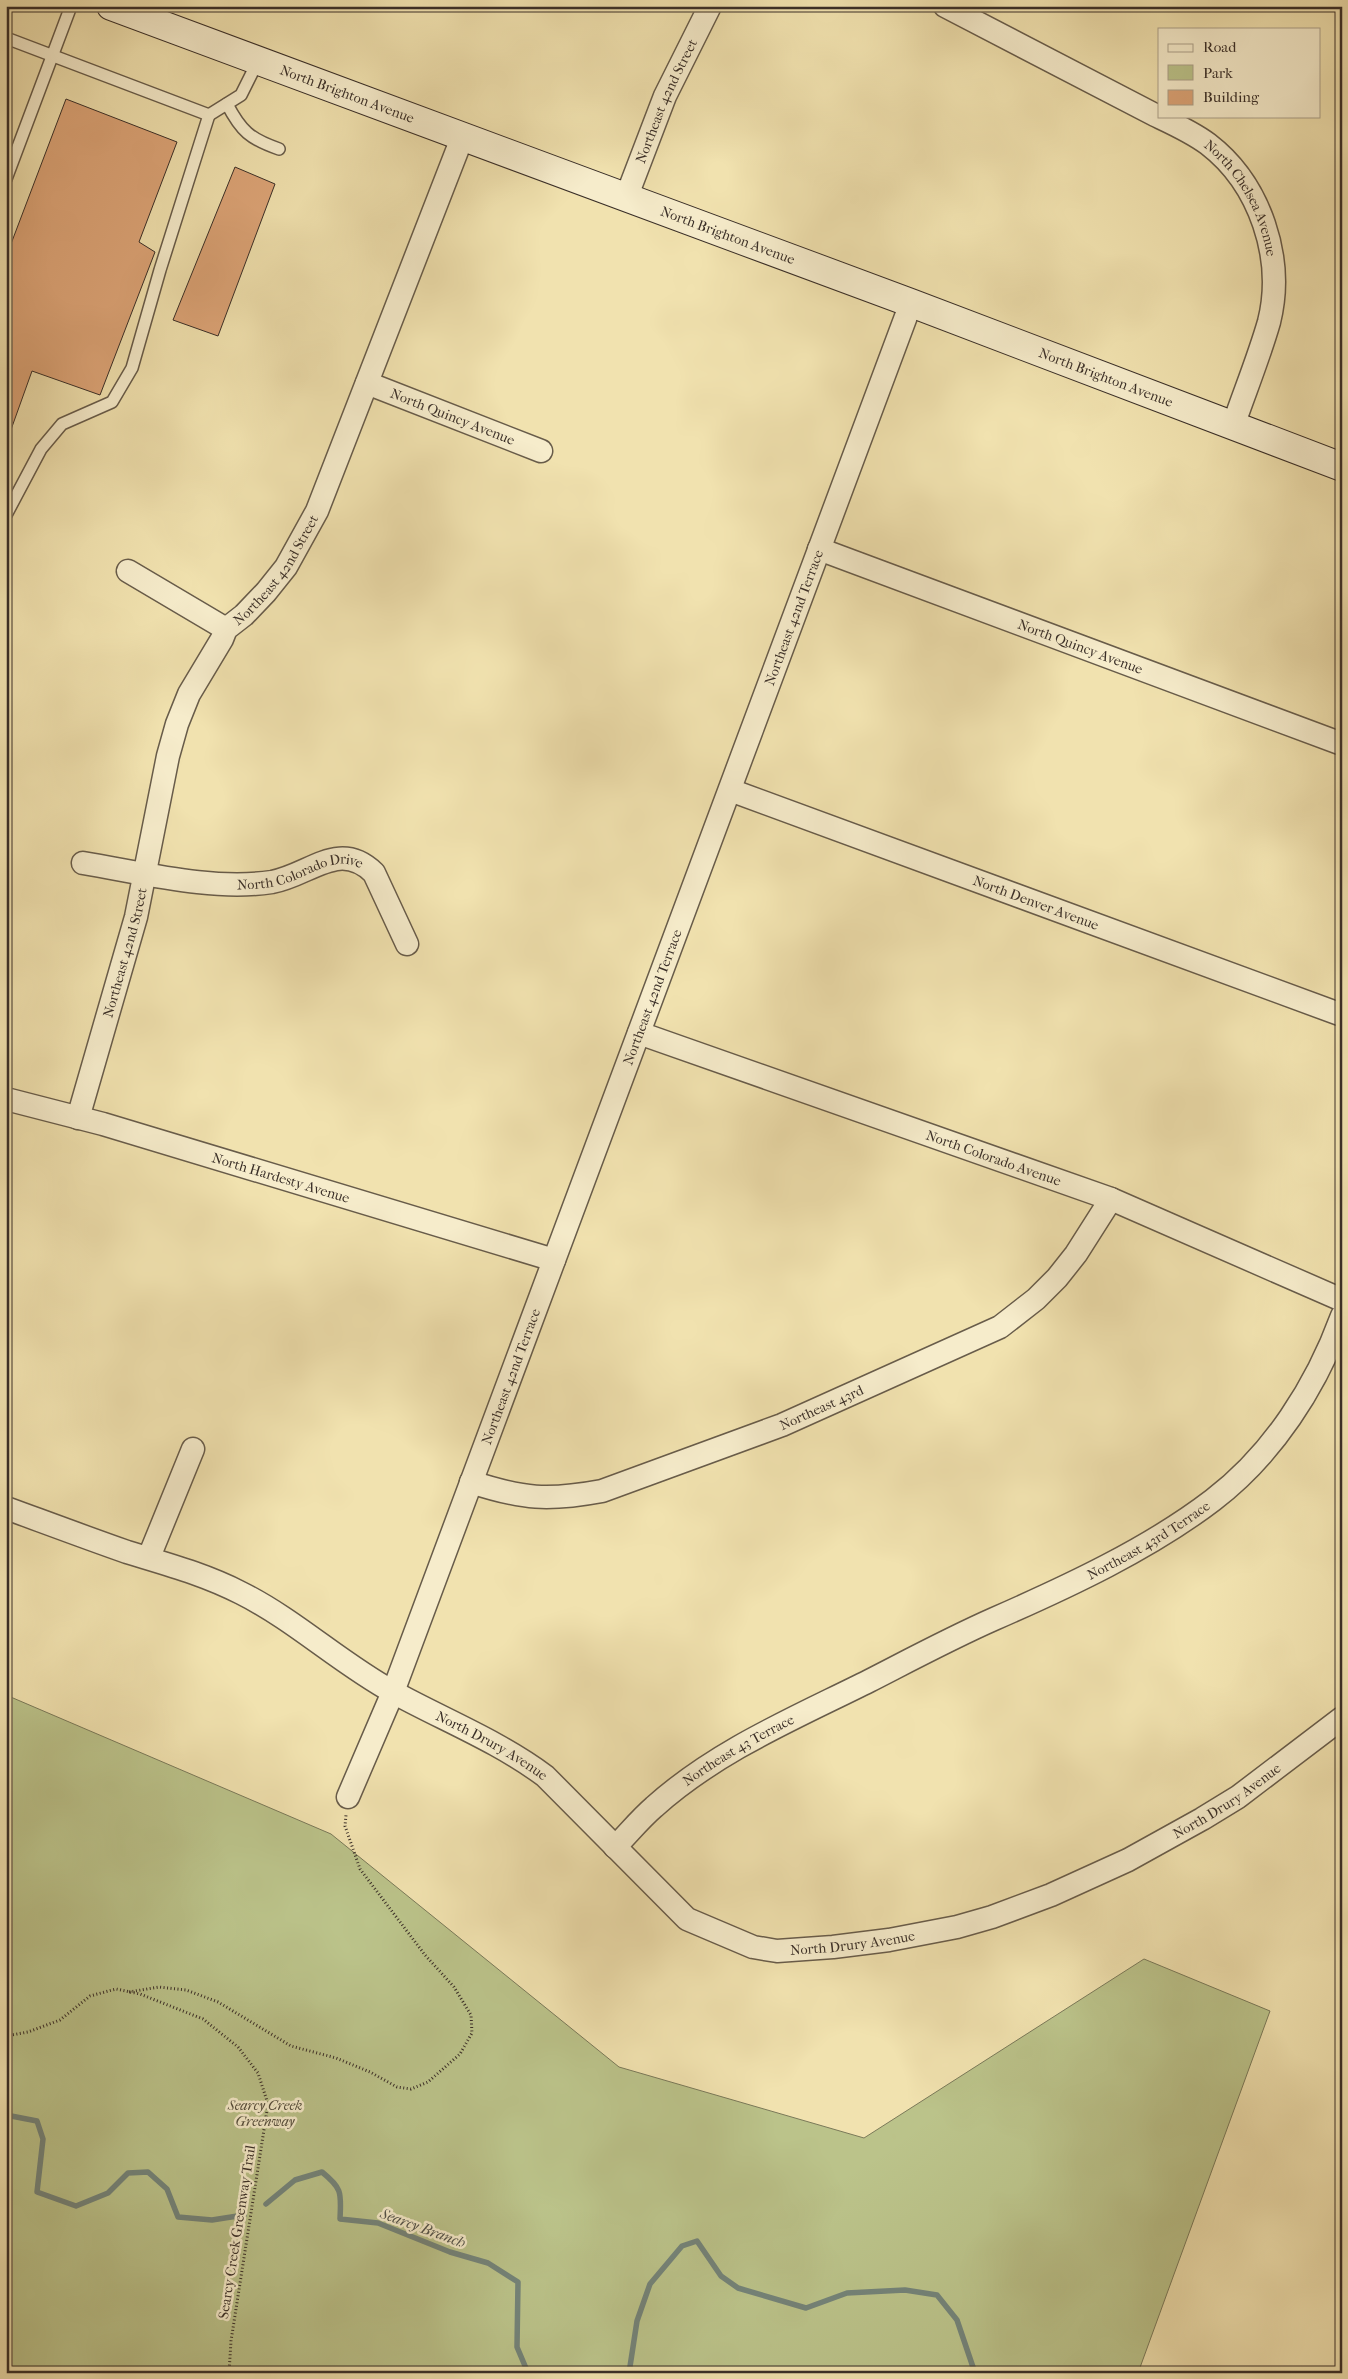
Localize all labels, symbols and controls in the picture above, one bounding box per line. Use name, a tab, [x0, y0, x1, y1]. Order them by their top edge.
legend	[1158, 28, 1320, 118]
street label: Northeast 42nd Street	[632, 36, 701, 166]
text: Road	[1203, 38, 1237, 56]
street label: North Brighton Avenue	[278, 61, 417, 126]
text: Park	[1203, 64, 1233, 82]
text: Building	[1203, 88, 1260, 106]
street label: North Chelsea Avenue	[1201, 136, 1280, 257]
street label: North Brighton Avenue	[658, 202, 797, 268]
street label: North Brighton Avenue	[1037, 344, 1176, 410]
street label: North Quincy Avenue	[388, 385, 517, 448]
street label: Northeast 42nd Street	[230, 512, 322, 629]
street label: Northeast 42nd Terrace	[761, 547, 827, 688]
street label: North Quincy Avenue	[1016, 615, 1145, 678]
street label: North Colorado Drive	[237, 850, 366, 893]
street label: North Denver Avenue	[971, 872, 1101, 933]
street label: Northeast 42nd Street	[99, 886, 150, 1019]
street label: Northeast 42nd Terrace	[619, 927, 685, 1067]
street label: North Colorado Avenue	[924, 1126, 1064, 1189]
street label: North Hardesty Avenue	[210, 1149, 352, 1206]
street label: Northeast 42nd Terrace	[478, 1306, 544, 1447]
street label: Northeast 43rd	[777, 1381, 866, 1434]
street label: Northeast 43rd Terrace	[1084, 1497, 1213, 1583]
street label: North Drury Avenue	[433, 1707, 551, 1784]
street label: Northeast 43 Terrace	[679, 1711, 797, 1789]
street label: North Drury Avenue	[1170, 1759, 1284, 1842]
street label: North Drury Avenue	[789, 1927, 916, 1959]
park label: Searcy Creek Greenway	[227, 2097, 302, 2130]
street label: Searcy Creek Greenway Trail	[215, 2144, 259, 2320]
water label: Searcy Branch	[377, 2204, 468, 2252]

